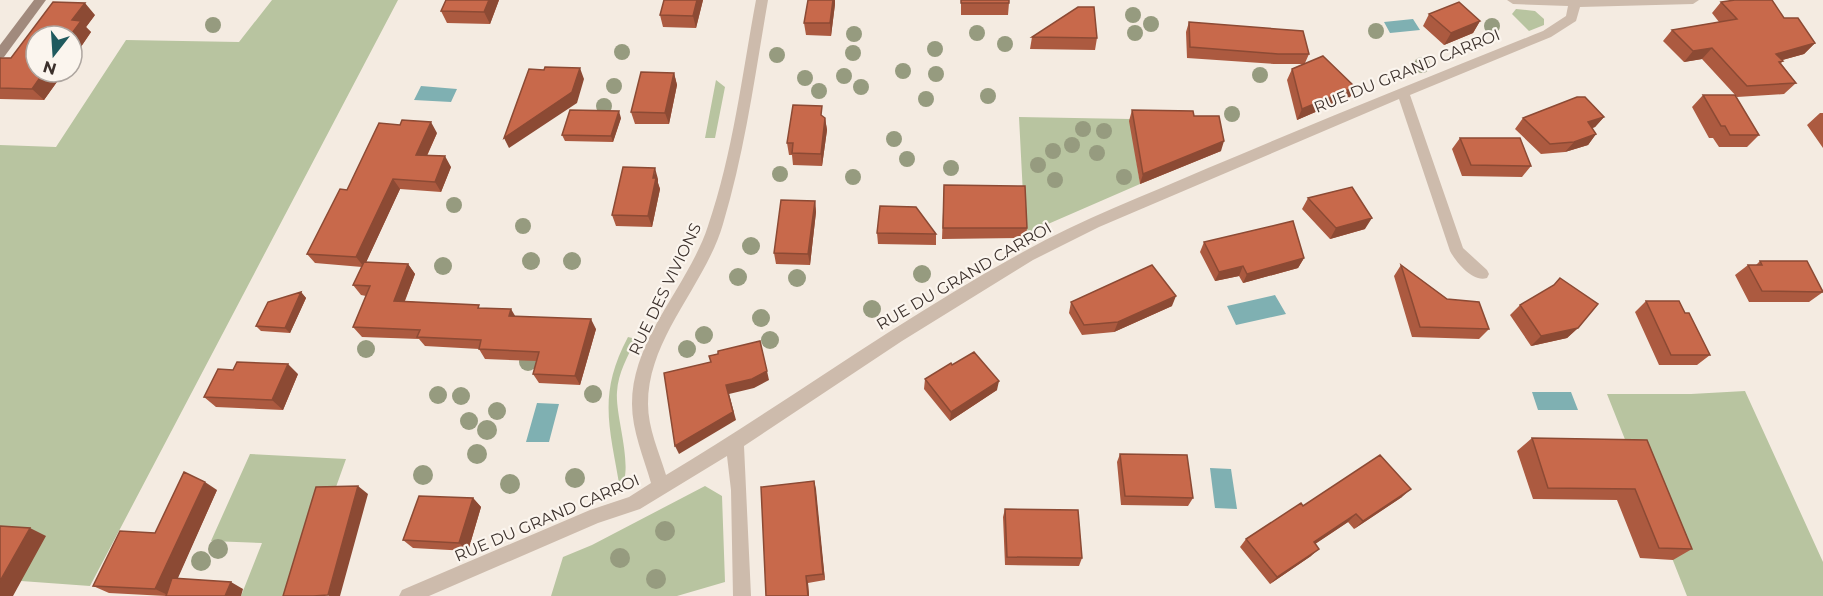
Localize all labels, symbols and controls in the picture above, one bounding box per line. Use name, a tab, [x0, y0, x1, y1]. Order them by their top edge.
north arrow	[24, 24, 84, 84]
street label: RUE DU GRAND CARROI	[1311, 25, 1503, 117]
text: N	[41, 57, 59, 79]
street label: RUE DU GRAND CARROI	[873, 218, 1055, 334]
street label: RUE DES VIVIONS	[625, 220, 705, 358]
street label: RUE DU GRAND CARROI	[452, 470, 642, 566]

